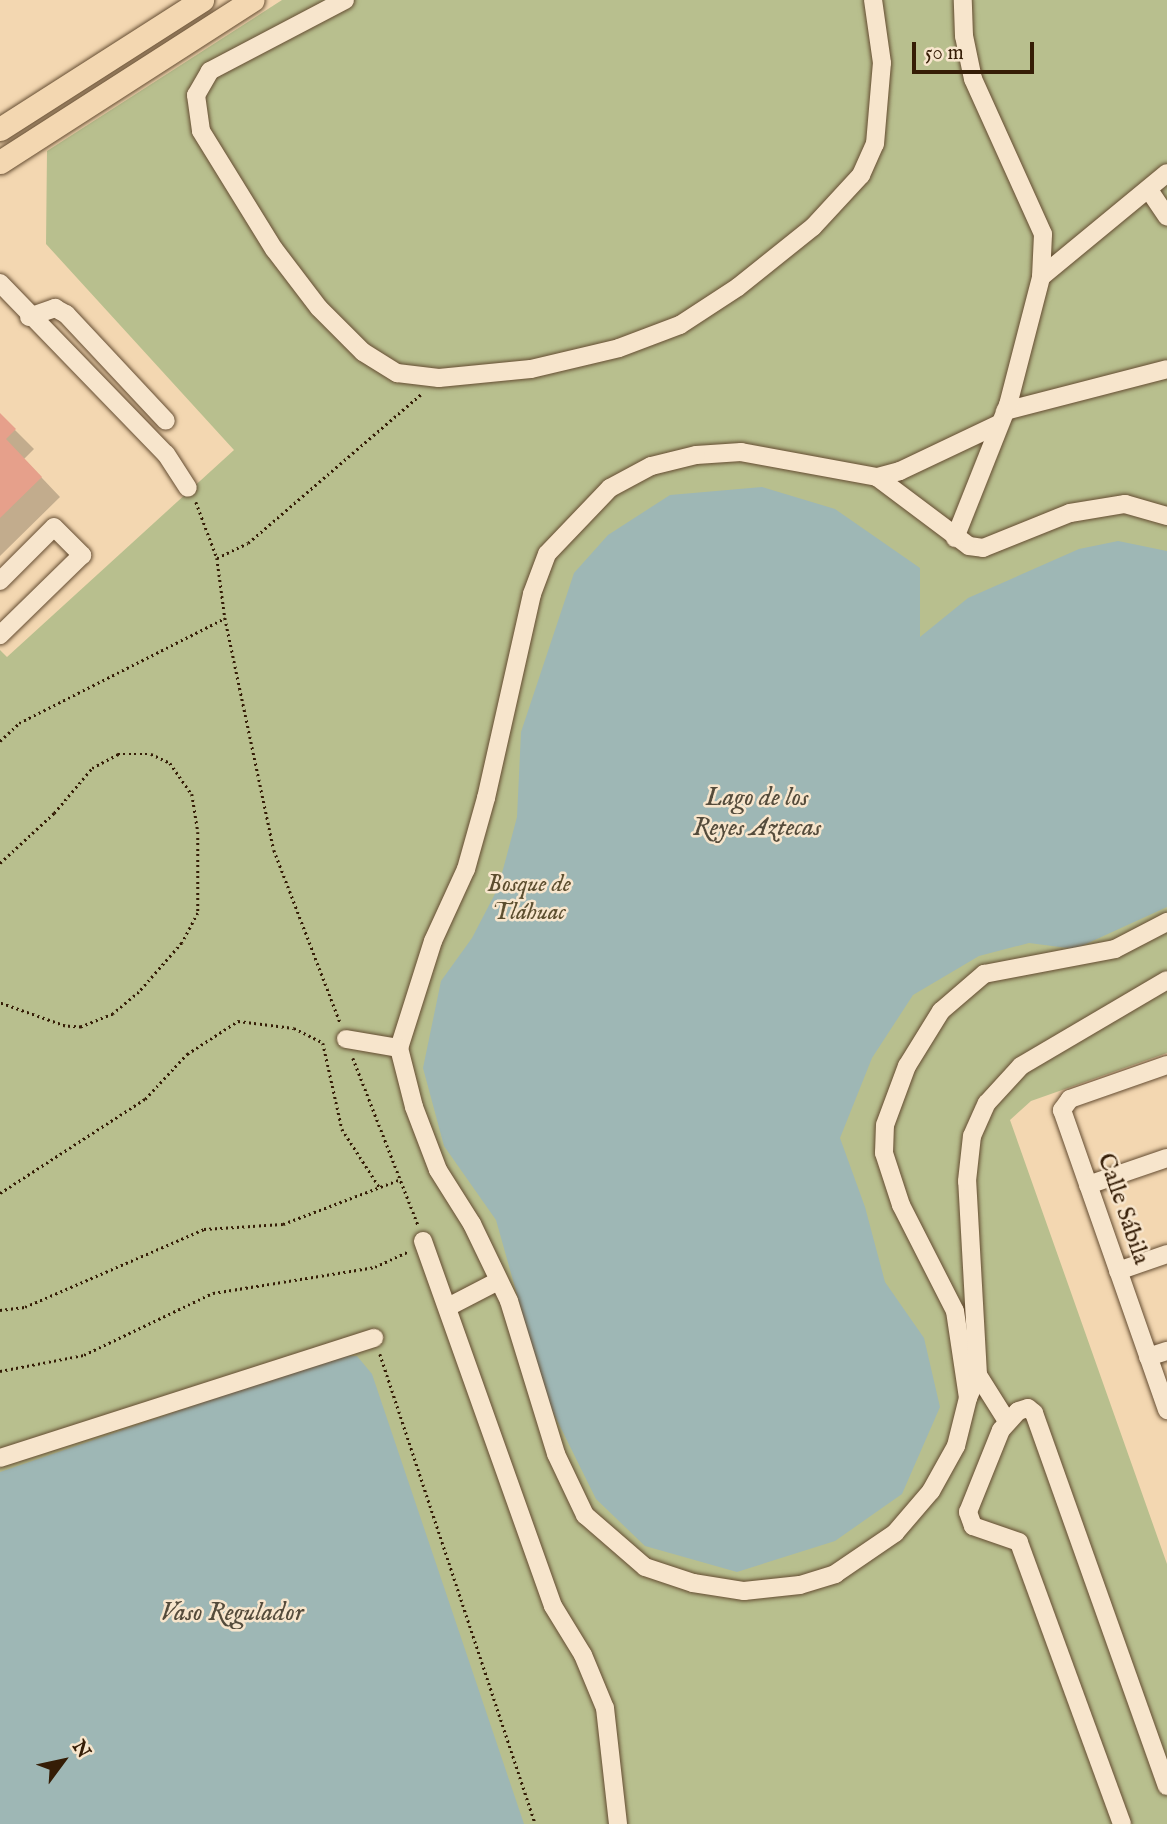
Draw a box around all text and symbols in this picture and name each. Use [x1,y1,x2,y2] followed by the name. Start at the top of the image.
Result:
[915,28,1038,72] scale bar
[925,40,964,67] text: 50 m
[693,782,821,844] water label: Lago de los Reyes Aztecas
[487,871,571,927] park label: Bosque de Tláhuac
[1091,1150,1155,1268] street label: Calle Sábila
[160,1597,304,1629] water label: Vaso Regulador
[28,1726,98,1796] north arrow
[66,1736,95,1763] text: N

